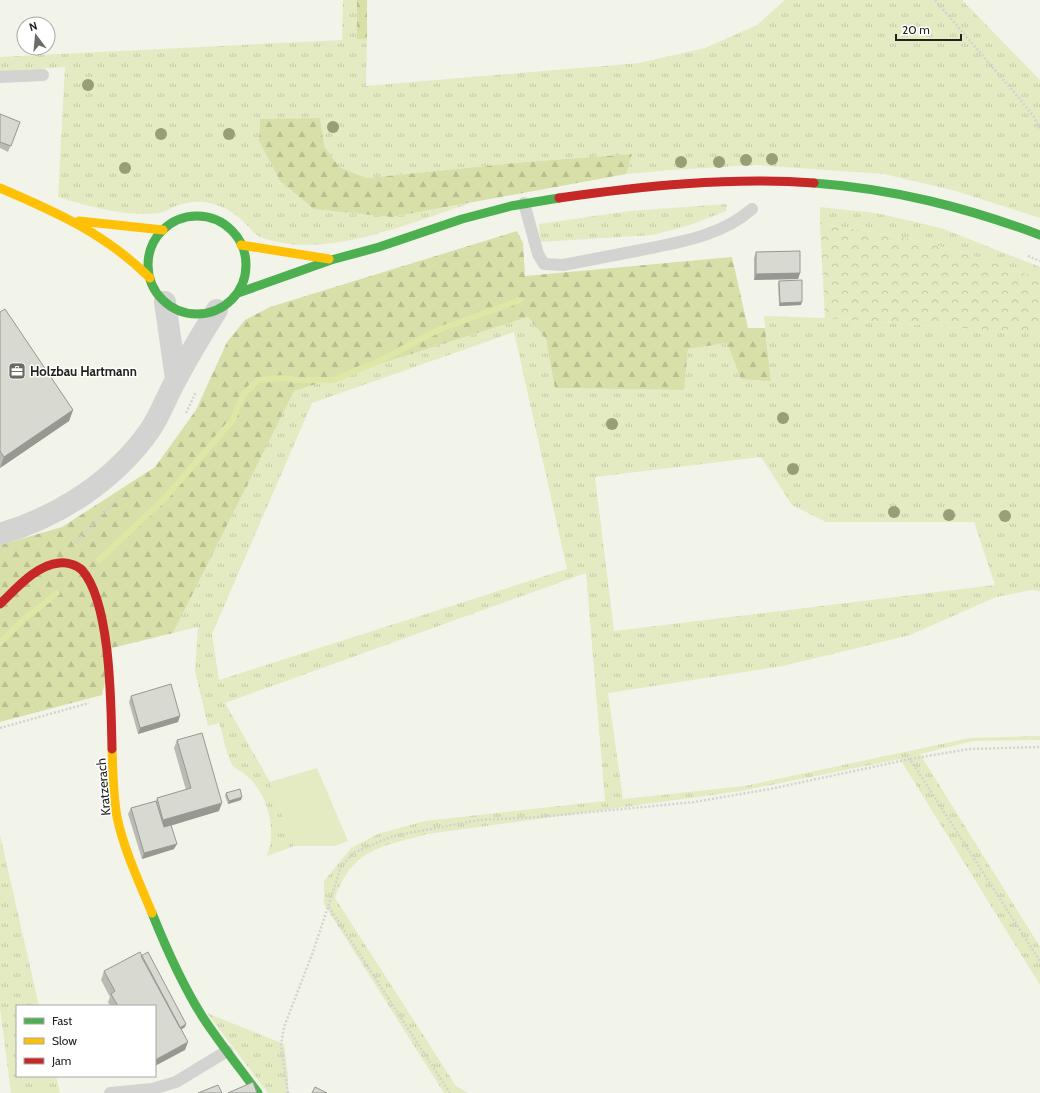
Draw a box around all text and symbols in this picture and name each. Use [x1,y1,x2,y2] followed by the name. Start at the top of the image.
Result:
[16,16,56,56] north arrow
[896,16,961,42] scale bar
[28,19,39,34] text: N
[902,22,930,37] text: 20 m
[7,361,27,381] office icon: Holzbau Hartmann
[30,363,137,379] place label: Holzbau Hartmann
[93,758,113,816] street label: Kratzerach
[16,1005,156,1077] legend
[52,1013,72,1028] text: Fast
[52,1033,77,1048] text: Slow
[51,1053,71,1068] text: Jam

